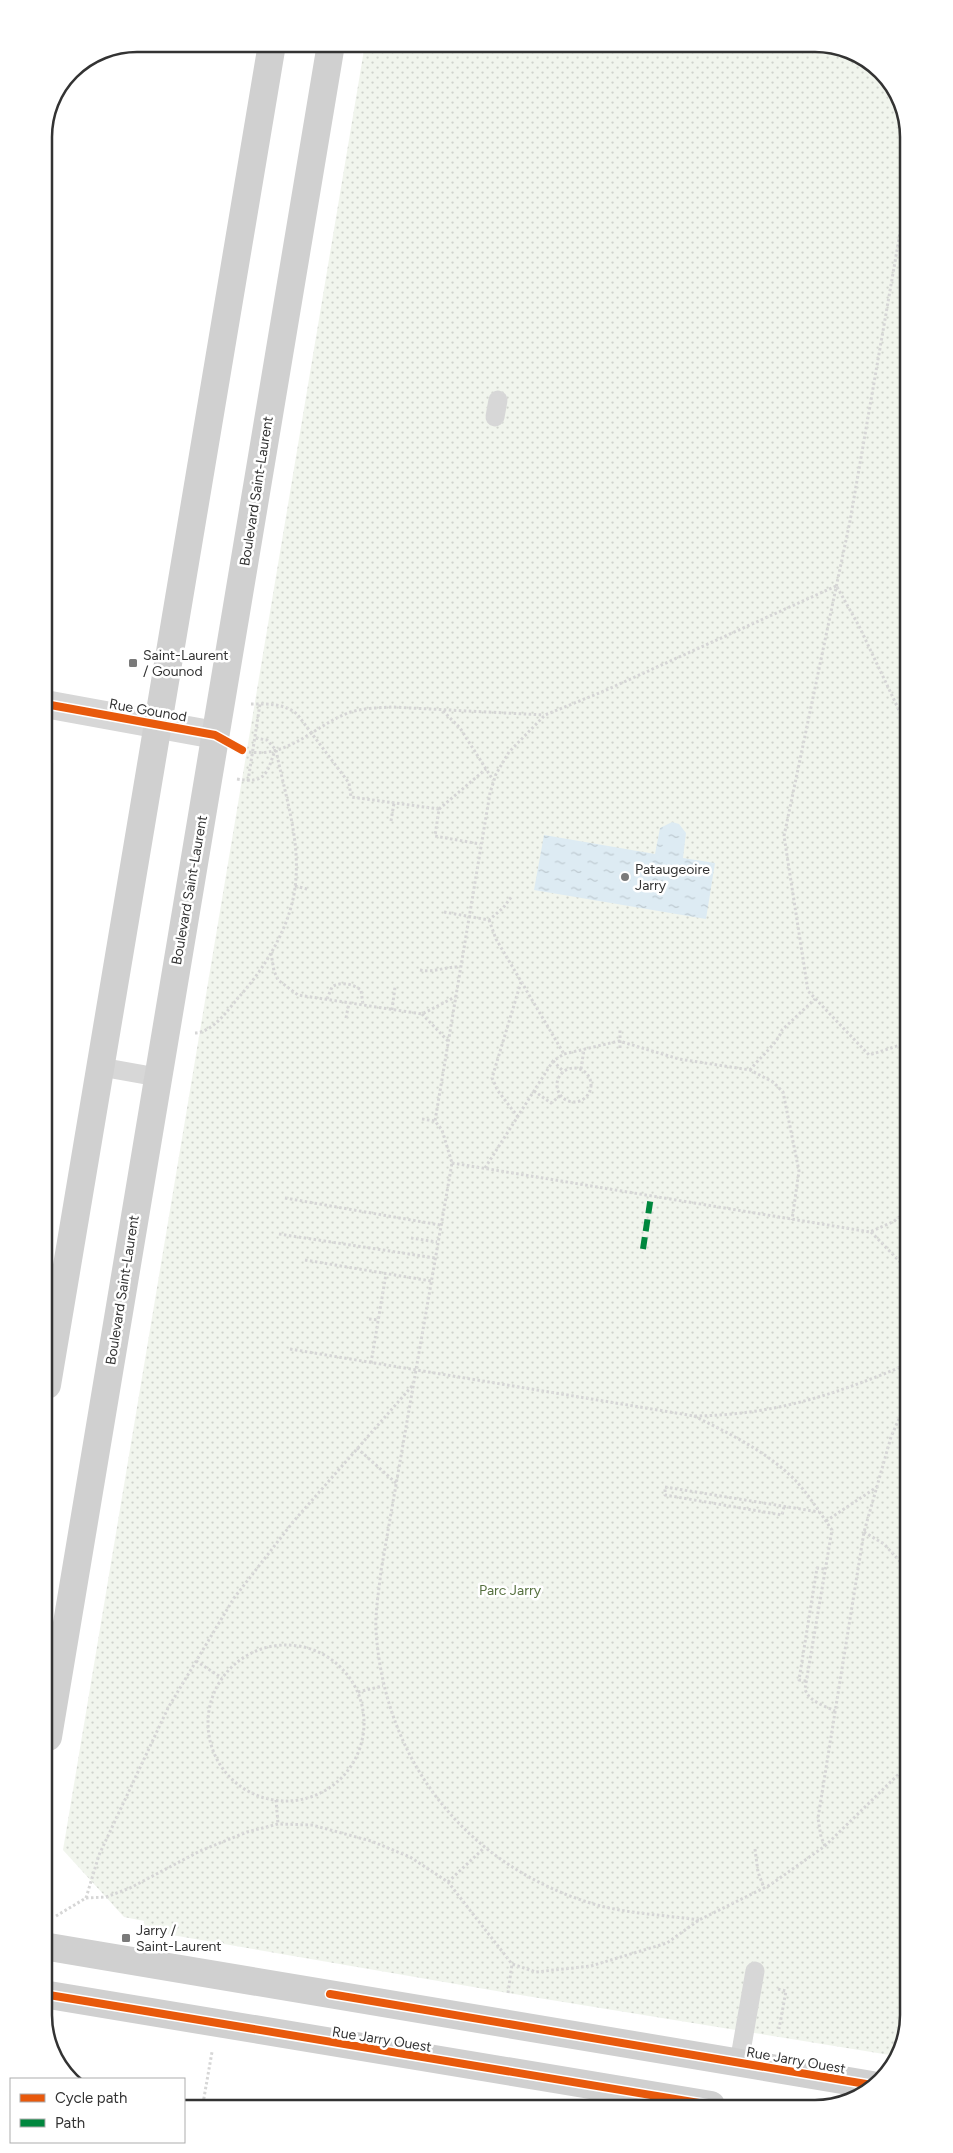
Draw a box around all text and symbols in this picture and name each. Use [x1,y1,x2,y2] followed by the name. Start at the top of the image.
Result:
[236,415,277,567] street label: Boulevard Saint-Laurent
[143,647,229,680] place label: Saint-Laurent / Gounod
[127,657,139,669] marker: Saint-Laurent / Gounod
[108,695,188,726] street label: Rue Gounod
[168,814,211,966] street label: Boulevard Saint-Laurent
[635,861,710,894] place label: Pataugeoire Jarry
[619,871,631,883] marker: Pataugeoire Jarry
[102,1214,143,1366] street label: Boulevard Saint-Laurent
[479,1582,542,1599] park label: Parc Jarry
[136,1922,222,1955] place label: Jarry / Saint-Laurent
[120,1932,132,1944] marker: Jarry / Saint-Laurent
[331,2023,433,2056] street label: Rue Jarry Ouest
[745,2043,847,2078] street label: Rue Jarry Ouest
[10,2078,185,2143] legend
[55,2089,127,2107] text: Cycle path
[55,2114,85,2132] text: Path

